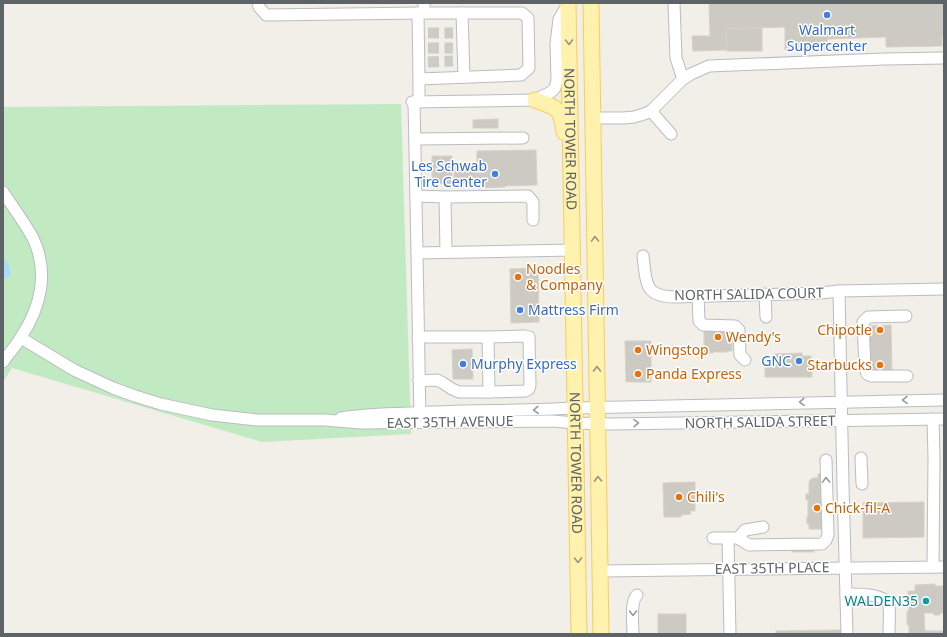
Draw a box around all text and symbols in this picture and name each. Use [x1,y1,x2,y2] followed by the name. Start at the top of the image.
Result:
[822,10,832,20] marker: Walmart Supercenter
[787,20,867,55] place label: Walmart Supercenter
[565,39,573,45] one-way arrow
[560,68,582,210] street label: NORTH TOWER ROAD
[411,156,487,191] place label: Les Schwab Tire Center
[490,169,500,179] marker: Les Schwab Tire Center
[591,236,599,242] one-way arrow
[526,259,603,294] place label: Noodles & Company
[513,272,523,282] marker: Noodles & Company
[674,283,824,304] street label: NORTH SALIDA COURT
[528,300,619,319] place label: Mattress Firm
[515,305,525,315] marker: Mattress Firm
[817,320,872,339] place label: Chipotle
[875,325,885,335] marker: Chipotle
[726,327,781,346] place label: Wendy's
[713,332,723,342] marker: Wendy's
[646,340,709,359] place label: Wingstop
[633,345,643,355] marker: Wingstop
[761,351,791,370] place label: GNC
[471,354,577,373] place label: Murphy Express
[807,355,872,374] place label: Starbucks
[794,356,804,366] marker: GNC
[458,359,468,369] marker: Murphy Express
[875,360,885,370] marker: Starbucks
[646,364,742,383] place label: Panda Express
[593,366,601,372] one-way arrow
[633,369,643,379] marker: Panda Express
[566,392,587,534] street label: NORTH TOWER ROAD
[902,396,908,404] one-way arrow
[799,398,805,407] one-way arrow
[533,406,539,414] one-way arrow
[386,411,514,432] street label: EAST 35TH AVENUE
[684,411,836,432] street label: NORTH SALIDA STREET
[633,419,639,427] one-way arrow
[594,476,602,482] one-way arrow
[822,477,830,483] one-way arrow
[687,487,725,506] place label: Chili's
[674,492,684,502] marker: Chili's
[825,498,890,517] place label: Chick-fil-A
[812,503,822,513] marker: Chick-fil-A
[573,557,582,563] one-way arrow
[714,557,830,578] street label: EAST 35TH PLACE
[845,591,918,610] place label: WALDEN35
[921,596,931,606] marker: WALDEN35
[629,610,637,616] one-way arrow

